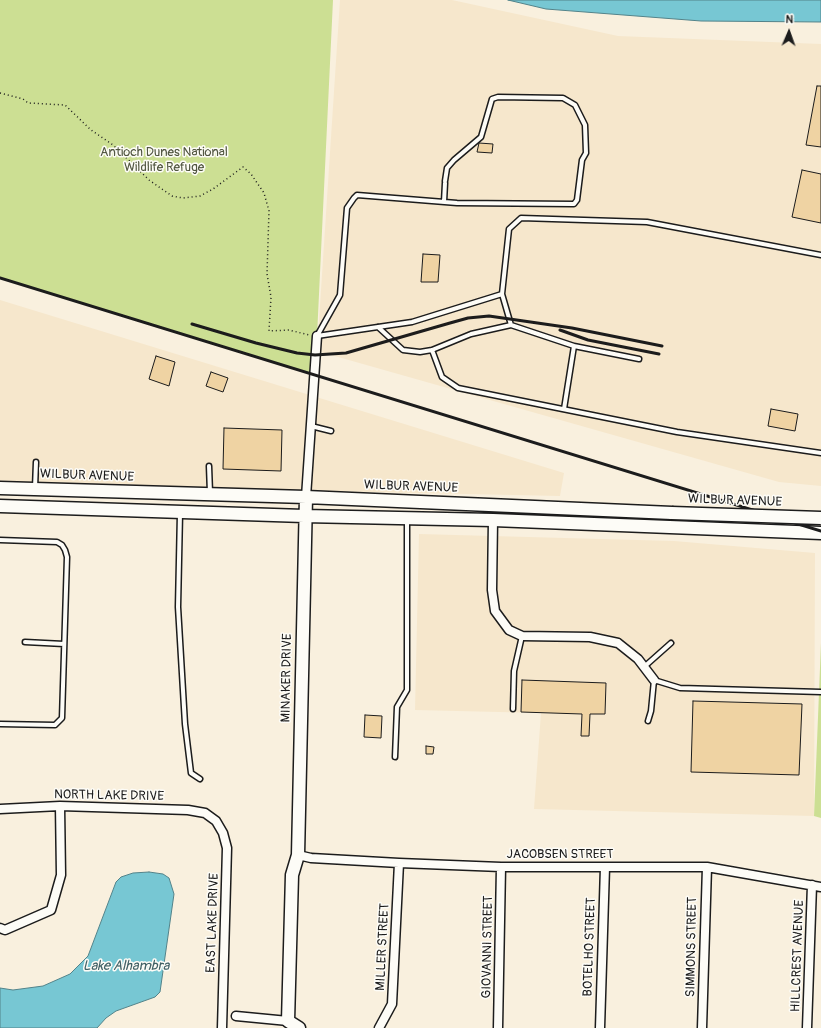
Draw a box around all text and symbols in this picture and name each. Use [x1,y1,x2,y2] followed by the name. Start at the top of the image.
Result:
[769,12,809,52] north arrow
[785,13,793,26] text: N
[100,145,228,176] park label: Antioch Dunes National Wildlife Refuge
[40,467,134,485] street label: WILBUR AVENUE
[364,478,458,496] street label: WILBUR AVENUE
[688,492,782,510] street label: WILBUR AVENUE
[278,633,296,723] street label: MINAKER DRIVE
[54,787,164,805] street label: NORTH LAKE DRIVE
[506,847,614,863] street label: JACOBSEN STREET
[203,873,223,973] street label: EAST LAKE DRIVE
[479,895,497,999] street label: GIOVANNI STREET
[580,897,600,997] street label: BOTELHO STREET
[683,897,701,997] street label: SIMMONS STREET
[788,900,808,1012] street label: HILLCREST AVENUE
[373,903,393,991] street label: MILLER STREET
[83,958,169,974] water label: Lake Alhambra

